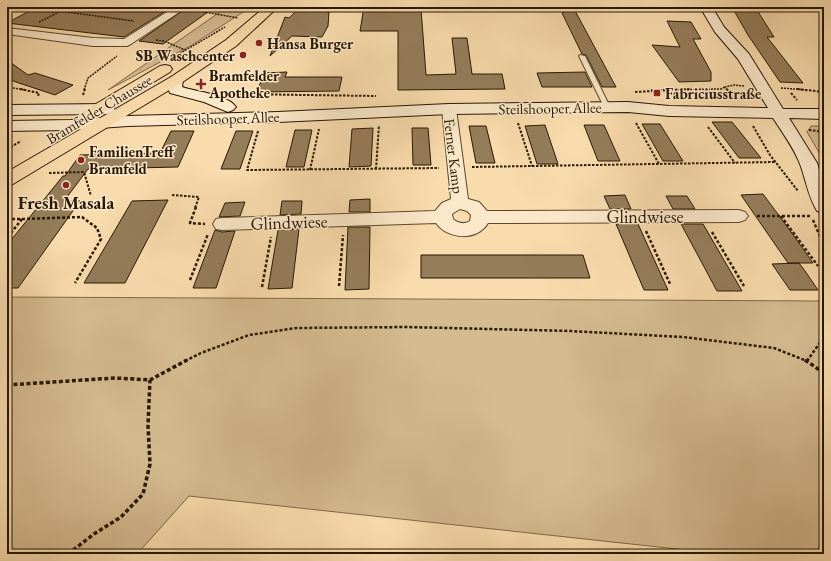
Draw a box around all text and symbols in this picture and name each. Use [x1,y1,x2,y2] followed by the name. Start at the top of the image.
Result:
[267,34,354,53] place label: Hansa Burger
[254,38,264,48] marker: Hansa Burger
[136,46,236,65] place label: SB Waschcenter
[238,50,248,60] marker: SB Waschcenter
[208,66,280,102] place label: Bramfelder Apotheke
[43,70,156,148] street label: Bramfelder Chaussee
[196,79,206,89] marker: Bramfelder Apotheke
[665,84,761,103] place label: Fabriciusstraße
[652,88,662,98] marker: Fabriciusstraße
[498,98,602,118] street label: Steilshooper Allee
[176,107,280,129] street label: Steilshooper Allee
[440,117,468,195] street label: Ferner Kamp
[89,142,176,178] place label: FamilienTreff Bramfeld
[76,155,86,165] marker: FamilienTreff Bramfeld
[61,180,71,190] marker: Fresh Masala
[18,191,114,214] place label: Fresh Masala
[606,205,684,228] street label: Glindwiese
[250,209,328,235] street label: Glindwiese

